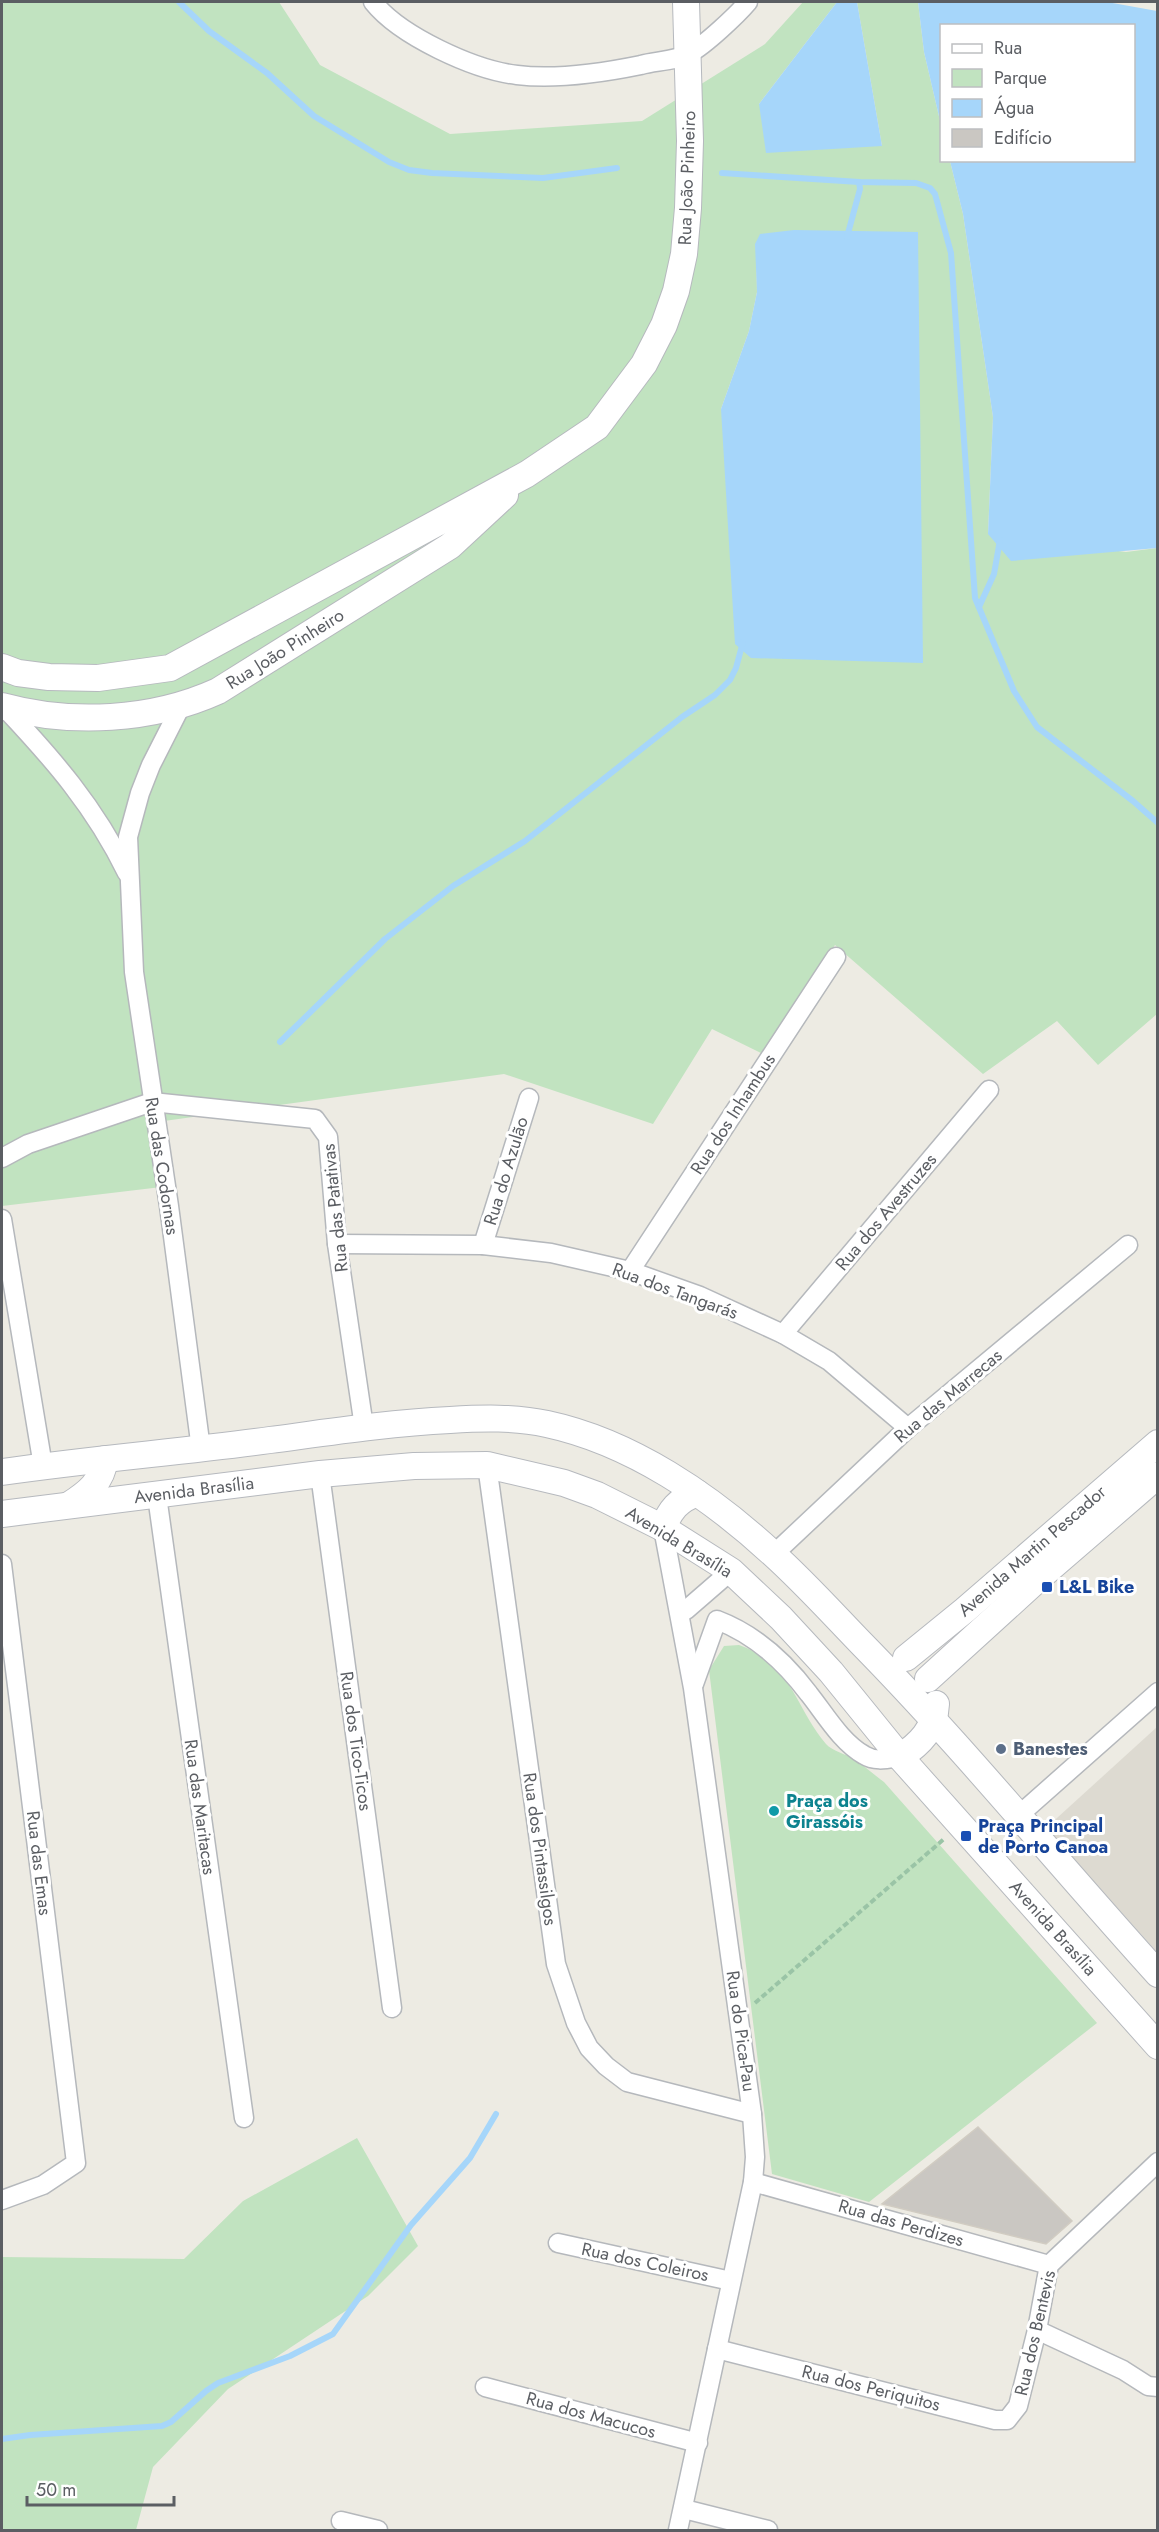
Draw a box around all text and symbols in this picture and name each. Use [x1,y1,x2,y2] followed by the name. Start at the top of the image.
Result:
[940,24,1135,162] legend
[994,35,1022,61] text: Rua
[994,65,1047,91] text: Parque
[994,95,1034,121] text: Água
[672,110,702,246] street label: Rua João Pinheiro
[994,125,1052,151] text: Edifício
[221,602,349,696] street label: Rua João Pinheiro
[684,1049,782,1179] street label: Rua dos Inhambus
[138,1095,186,1237] street label: Rua das Codornas
[477,1113,535,1228] street label: Rua do Azulão
[315,1143,355,1273] street label: Rua das Patativas
[829,1148,943,1276] street label: Rua dos Avestruzes
[608,1256,742,1326] street label: Rua dos Tangarás
[888,1343,1008,1449] street label: Rua das Marrecas
[133,1470,255,1510] street label: Avenida Brasília
[952,1479,1112,1623] street label: Avenida Martin Pescador
[621,1500,737,1584] street label: Avenida Brasília
[1059,1574,1134,1600] place label: L&L Bike
[1040,1580,1054,1594] marker: L&L Bike
[333,1670,379,1812] street label: Rua dos Tico-Ticos
[1013,1736,1088,1762] place label: Banestes
[178,1737,222,1877] street label: Rua das Maritacas
[994,1742,1008,1756] marker: Banestes
[516,1771,564,1927] street label: Rua dos Pintassilgos
[786,1788,868,1835] place label: Praça dos Girassóis
[767,1804,781,1818] marker: Praça dos Girassóis
[20,1809,58,1917] street label: Rua das Emas
[978,1813,1108,1860] place label: Praça Principal de Porto Canoa
[959,1829,973,1843] marker: Praça Principal de Porto Canoa
[1003,1874,1103,1982] street label: Avenida Brasília
[720,1969,762,2093] street label: Rua do Pica-Pau
[835,2193,967,2253] street label: Rua das Perdizes
[579,2236,711,2288] street label: Rua dos Coleiros
[1008,2268,1062,2398] street label: Rua dos Bentevis
[799,2358,943,2418] street label: Rua dos Periquitos
[523,2385,659,2445] street label: Rua dos Macucos
[27,2469,174,2507] scale bar
[36,2477,76,2503] text: 50 m

